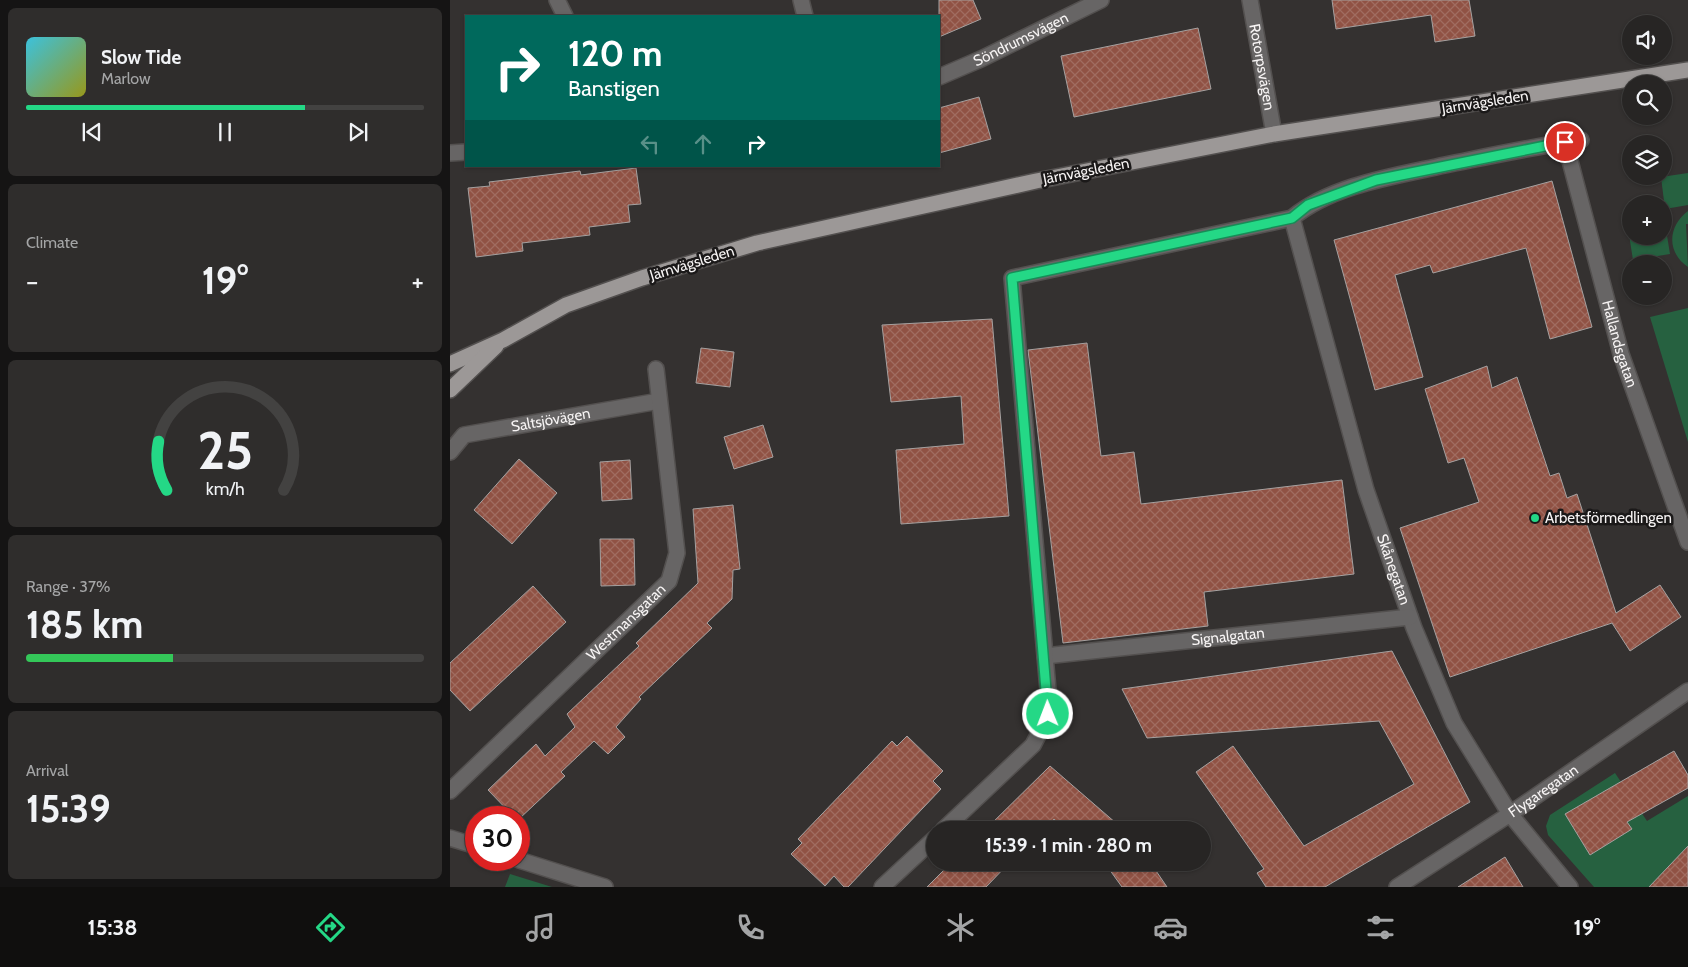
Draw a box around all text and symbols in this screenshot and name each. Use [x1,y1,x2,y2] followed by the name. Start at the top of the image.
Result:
[970,8,1071,70] street label: Söndrumsvägen
[1622,15,1672,305] map controls
[1622,15,1672,65] button: sound
[1245,22,1279,112] street label: Rotorpsvägen
[568,32,662,75] text: 120 m
[485,35,550,100] icon: right
[101,46,181,69] text: Slow Tide
[101,69,151,88] text: Marlow
[568,75,660,102] text: Banstigen
[1622,75,1672,125] button: search
[1439,86,1530,118] street label: Järnvägsleden
[78,118,106,146] icon: previous
[211,118,239,146] icon: pause
[344,118,372,146] icon: next
[1544,121,1586,163] pin
[1551,128,1579,156] icon: arrive
[636,130,664,158] icon: left
[689,130,717,158] icon: ahead
[742,130,770,158] icon: right
[1622,135,1672,185] button: layers
[1040,154,1131,188] street label: Järnvägsleden
[1622,195,1672,245] button: +
[26,233,78,252] text: Climate
[647,242,736,285] street label: Järnvägsleden
[1622,255,1672,305] button: −
[202,257,248,304] text: 19°
[26,264,38,298] text: −
[412,264,424,298] text: +
[1598,298,1641,390] street label: Hallandsgatan
[510,404,592,436] street label: Saltsjövägen
[197,419,253,482] text: 25
[205,478,245,499] text: km/h
[1545,509,1672,527] place label: Arbetsförmedlingen
[1529,512,1541,524] marker: Arbetsförmedlingen
[1373,532,1414,607] street label: Skånegatan
[26,577,110,596] text: Range · 37%
[583,580,669,664] street label: Westmansgatan
[26,601,143,648] text: 185 km
[1190,624,1266,649] street label: Signalgatan
[1021,687,1073,739] position arrow
[26,761,69,780] text: Arrival
[1505,761,1582,821] street label: Flygaregatan
[26,785,111,832] text: 15:39
[465,806,530,871] speed limit sign: 30
[985,834,1152,857] text: 15:39 · 1 min · 280 m
[313,910,348,945] icon: directions
[523,910,558,945] icon: music
[733,910,768,945] icon: phone
[943,910,978,945] icon: climate
[1153,910,1188,945] icon: car
[1363,910,1398,945] icon: filters
[88,914,138,941] text: 15:38
[1574,914,1600,941] text: 19°

